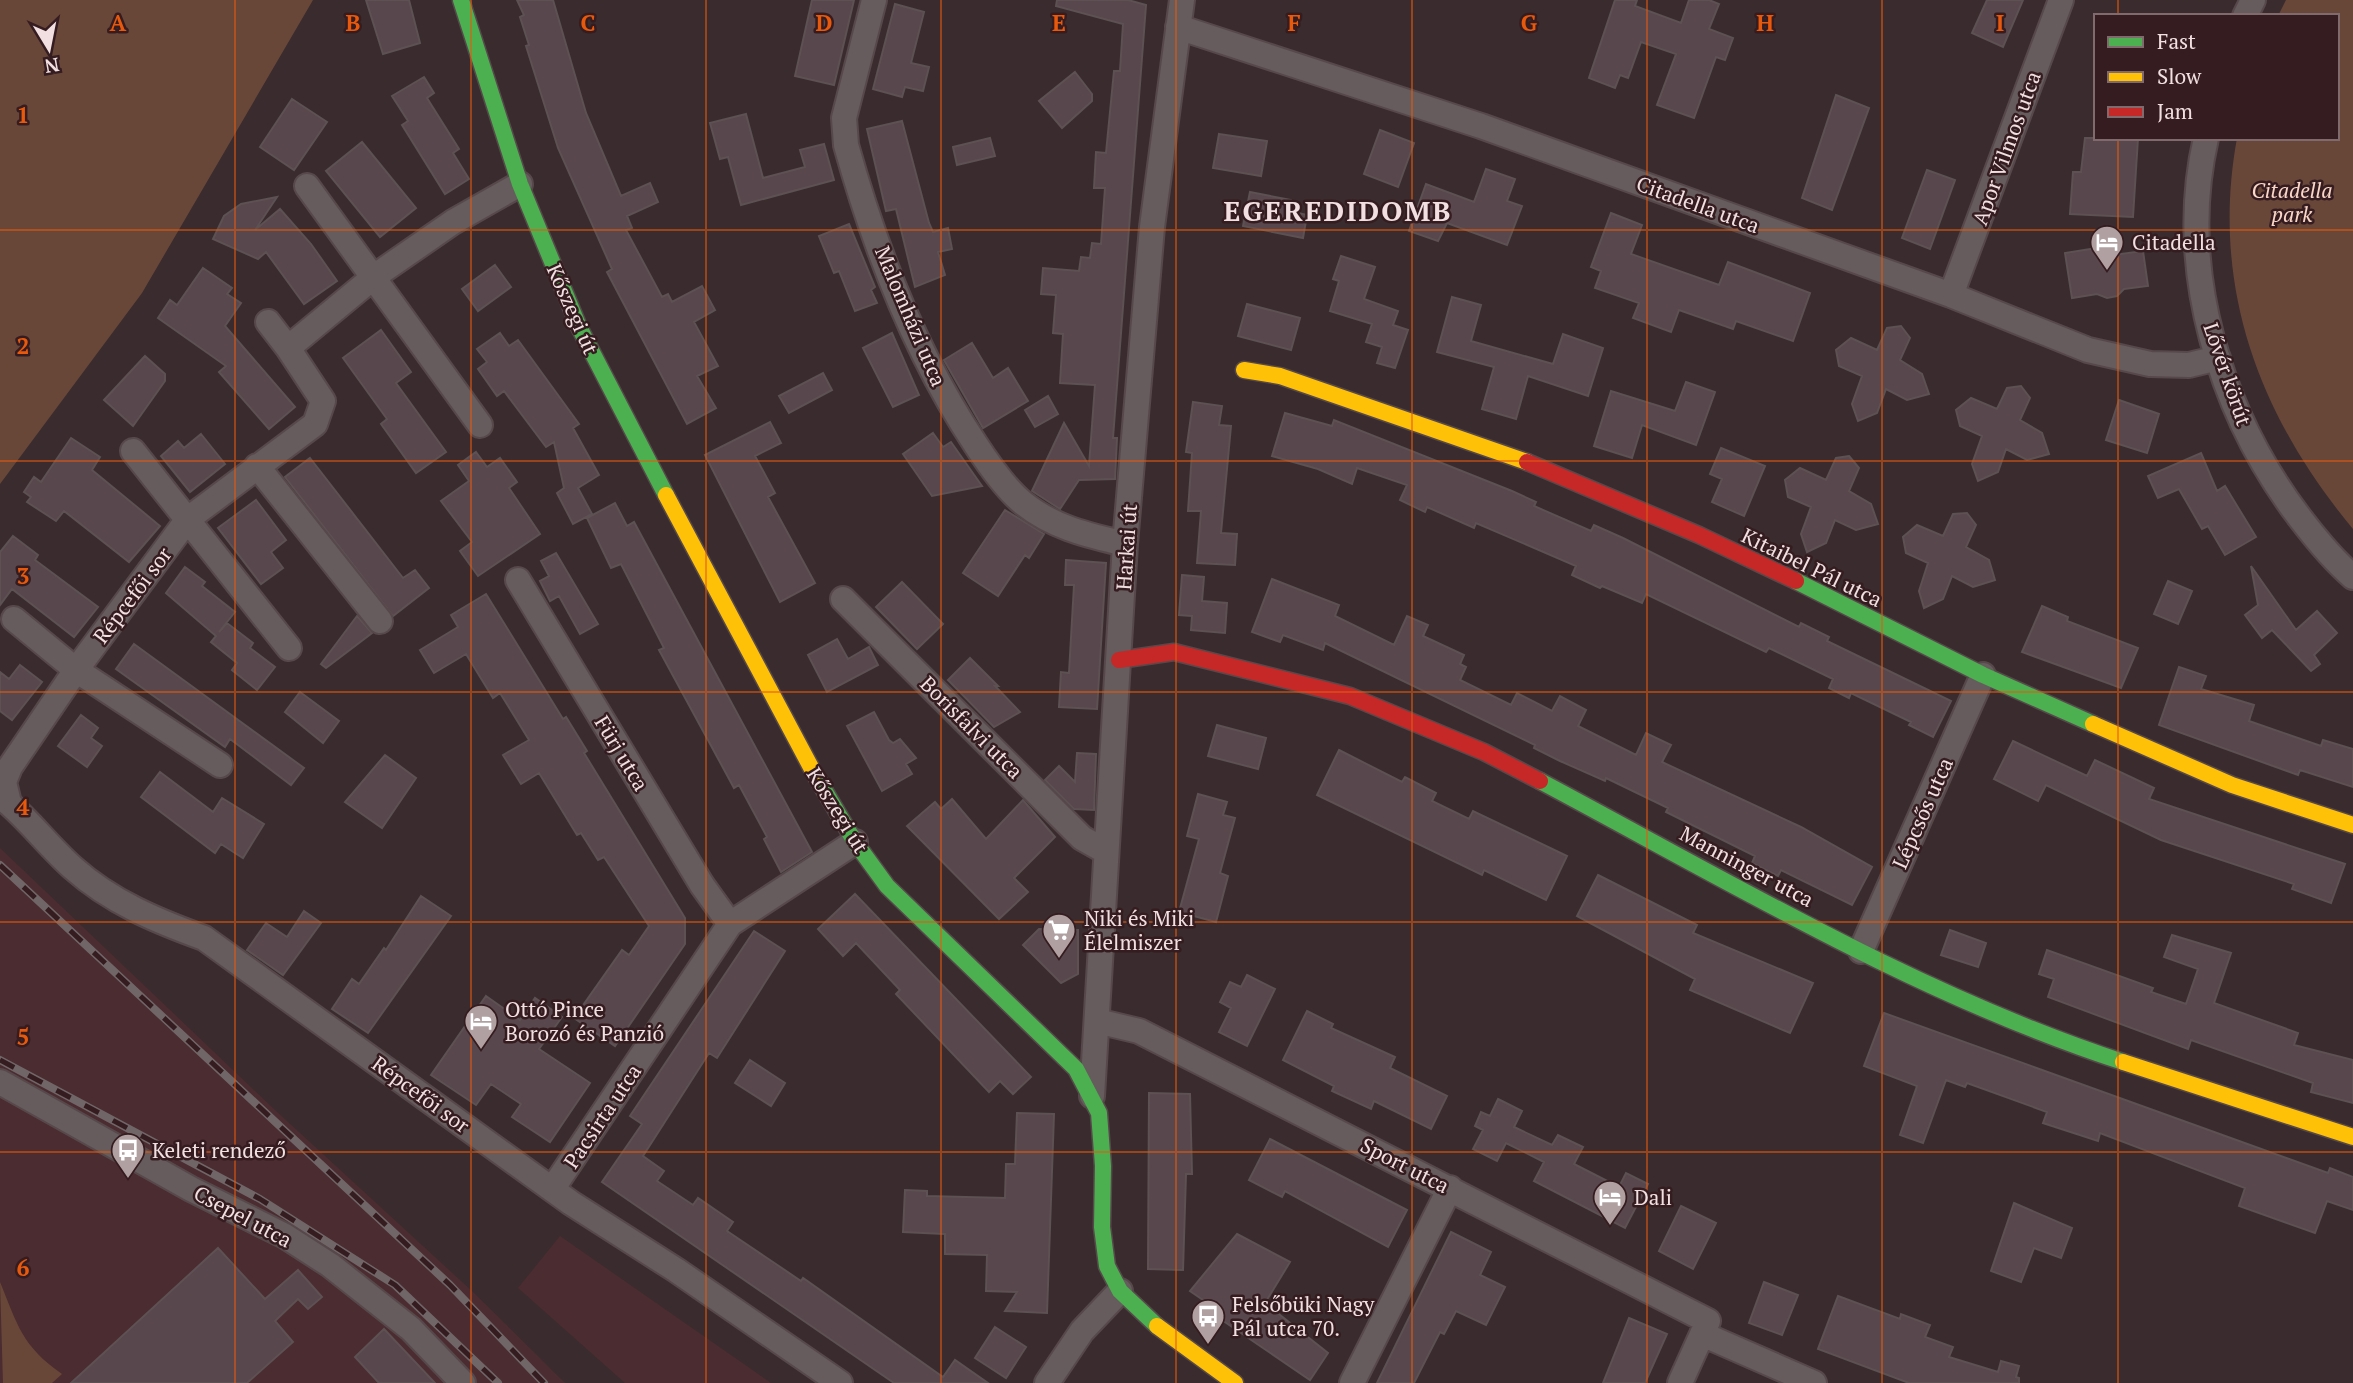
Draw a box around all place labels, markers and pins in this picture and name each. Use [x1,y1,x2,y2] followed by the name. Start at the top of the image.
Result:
[2088,223,2126,272] hotel icon: Citadella
[2132,228,2216,256] place label: Citadella
[1084,904,1194,956] place label: Niki és Miki Élelmiszer
[1040,911,1078,960] supermarket icon: Niki és Miki Élelmiszer
[505,995,664,1047] place label: Ottó Pince Borozó és Panzió
[462,1002,500,1051] hotel icon: Ottó Pince Borozó és Panzió
[109,1131,147,1180] bus stop icon: Keleti rendező
[152,1136,286,1164] place label: Keleti rendező
[1591,1178,1629,1227] hotel icon: Dali
[1634,1183,1672,1211] place label: Dali
[1232,1290,1375,1342] place label: Felsőbüki Nagy Pál utca 70.
[1189,1297,1227,1346] bus stop icon: Felsőbüki Nagy Pál utca 70.

